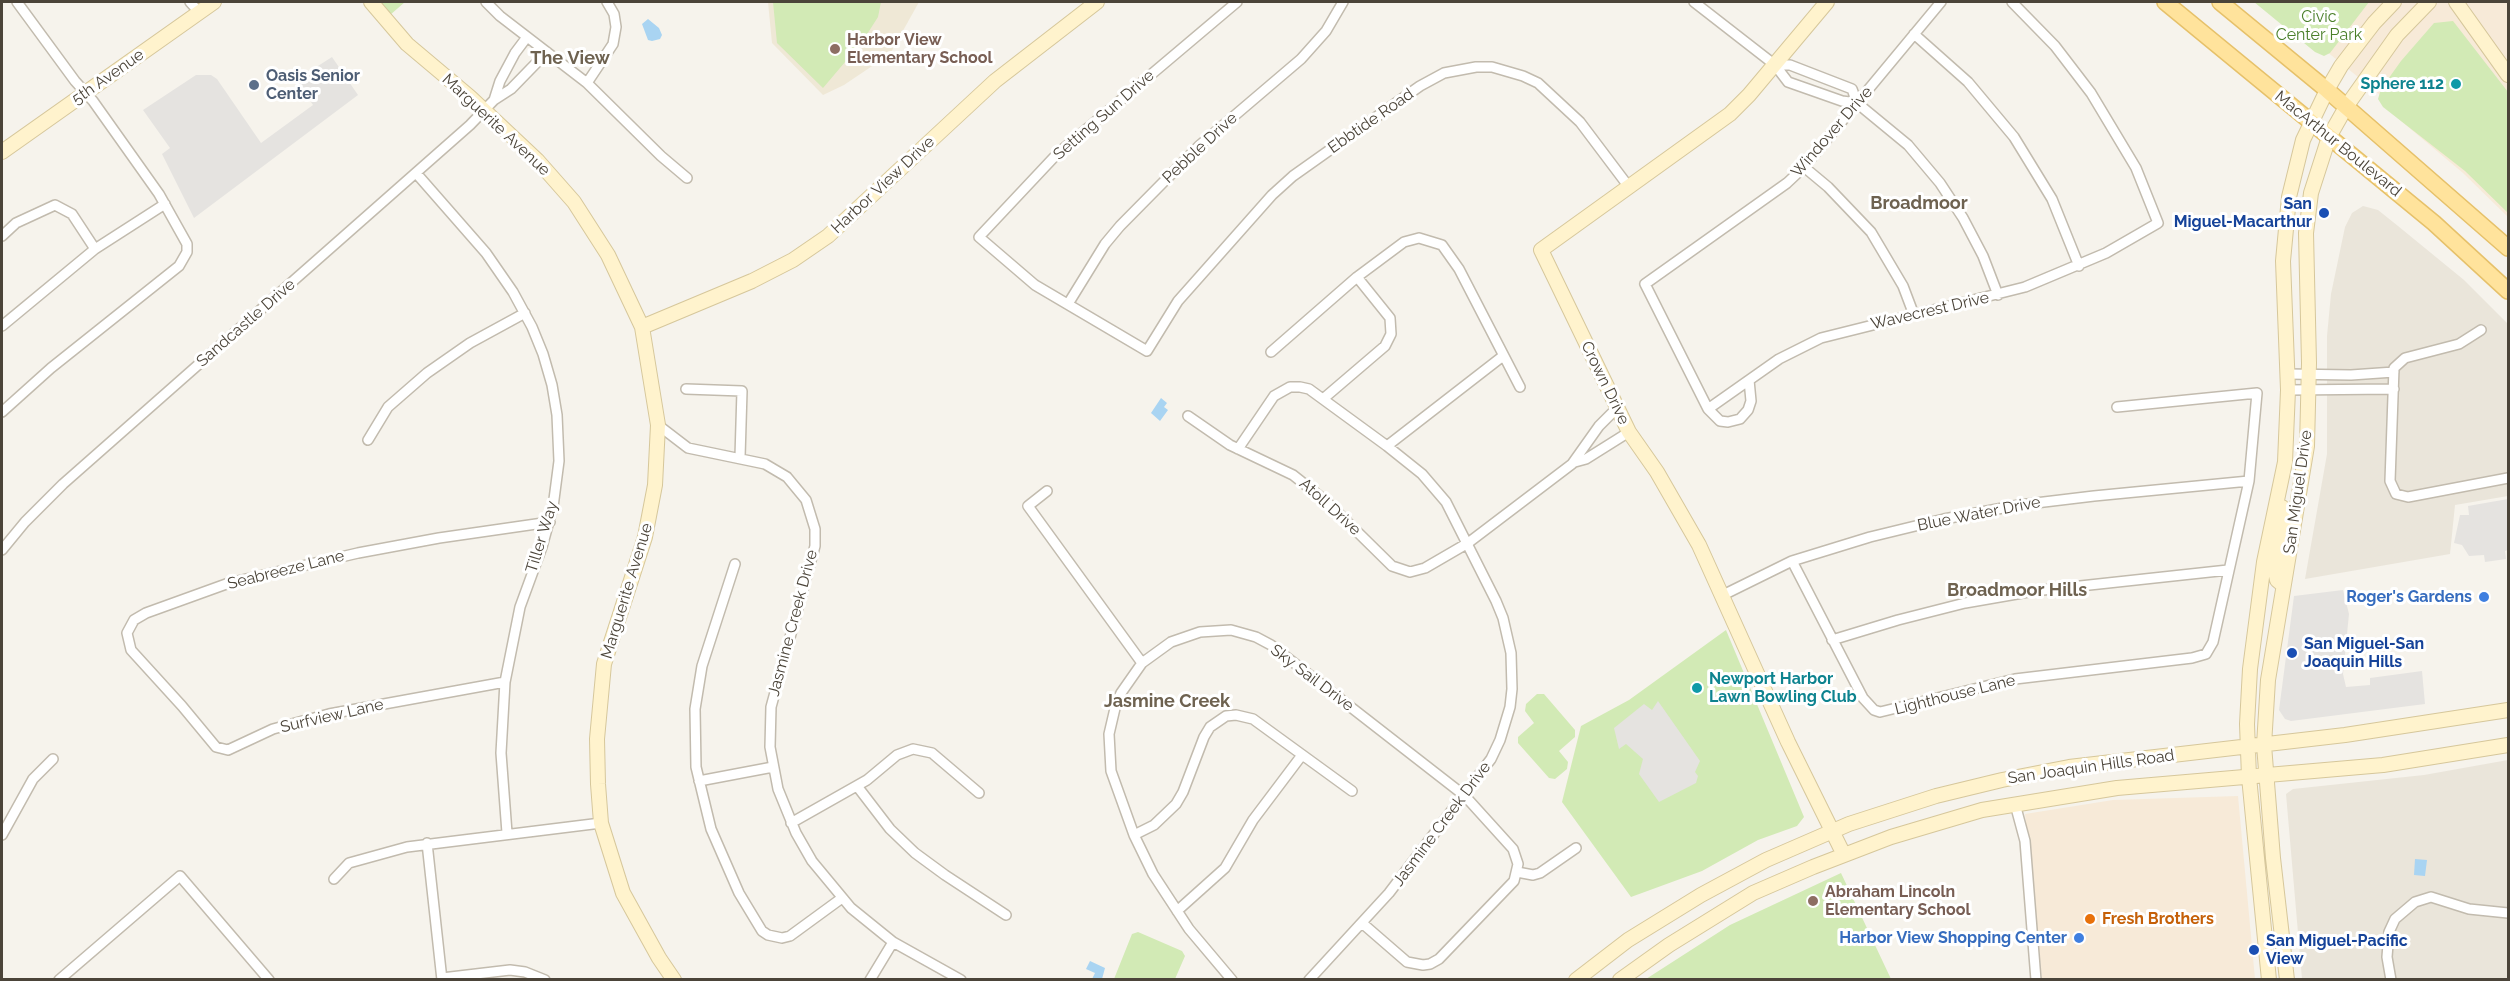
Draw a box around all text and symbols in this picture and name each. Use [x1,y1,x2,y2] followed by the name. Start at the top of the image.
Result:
[2276,7,2362,45] park label: Civic Center Park
[847,30,992,68] place label: Harbor View Elementary School
[828,42,842,56] marker: Harbor View Elementary School
[68,45,148,109] street label: 5th Avenue
[530,48,610,70] district label: The View
[266,66,360,104] place label: Oasis Senior Center
[1050,66,1158,164] street label: Setting Sun Drive
[438,70,554,180] street label: Marguerite Avenue
[2361,74,2444,94] place label: Sphere 112
[2449,77,2463,91] marker: Sphere 112
[247,78,261,92] marker: Oasis Senior Center
[1787,83,1877,181] street label: Windover Drive
[1325,84,1417,158] street label: Ebbtide Road
[2271,87,2405,201] street label: MacArthur Boulevard
[1159,109,1241,187] street label: Pebble Drive
[827,132,939,238] street label: Harbor View Drive
[1870,193,1968,215] district label: Broadmoor
[2174,194,2312,232] place label: San Miguel-Macarthur
[2317,206,2331,220] marker: San Miguel-Macarthur
[193,275,299,371] street label: Sandcastle Drive
[1869,288,1991,334] street label: Wavecrest Drive
[1577,338,1633,428] street label: Crown Drive
[2280,429,2316,555] street label: San Miguel Drive
[1295,474,1365,540] street label: Atoll Drive
[1916,493,2042,535] street label: Blue Water Drive
[522,499,562,575] street label: Tiller Way
[597,521,657,661] street label: Marguerite Avenue
[226,546,346,594] street label: Seabreeze Lane
[764,548,822,698] street label: Jasmine Creek Drive
[1947,580,2087,602] district label: Broadmoor Hills
[2346,587,2472,607] place label: Roger's Gardens
[2477,590,2491,604] marker: Roger's Gardens
[2304,634,2424,672] place label: San Miguel-San Joaquin Hills
[1267,640,1357,716] street label: Sky Sail Drive
[2285,646,2299,660] marker: San Miguel-San Joaquin Hills
[1709,669,1857,707] place label: Newport Harbor Lawn Bowling Club
[1893,671,2017,719] street label: Lighthouse Lane
[1690,681,1704,695] marker: Newport Harbor Lawn Bowling Club
[1104,691,1230,713] district label: Jasmine Creek
[279,695,385,737] street label: Surfview Lane
[2006,746,2176,788] street label: San Joaquin Hills Road
[1389,758,1495,890] street label: Jasmine Creek Drive
[1825,882,1970,920] place label: Abraham Lincoln Elementary School
[1806,894,1820,908] marker: Abraham Lincoln Elementary School
[2102,909,2214,929] place label: Fresh Brothers
[2083,912,2097,926] marker: Fresh Brothers
[1839,928,2067,948] place label: Harbor View Shopping Center
[2072,931,2086,945] marker: Harbor View Shopping Center
[2266,931,2408,969] place label: San Miguel-Pacific View
[2247,943,2261,957] marker: San Miguel-Pacific View

